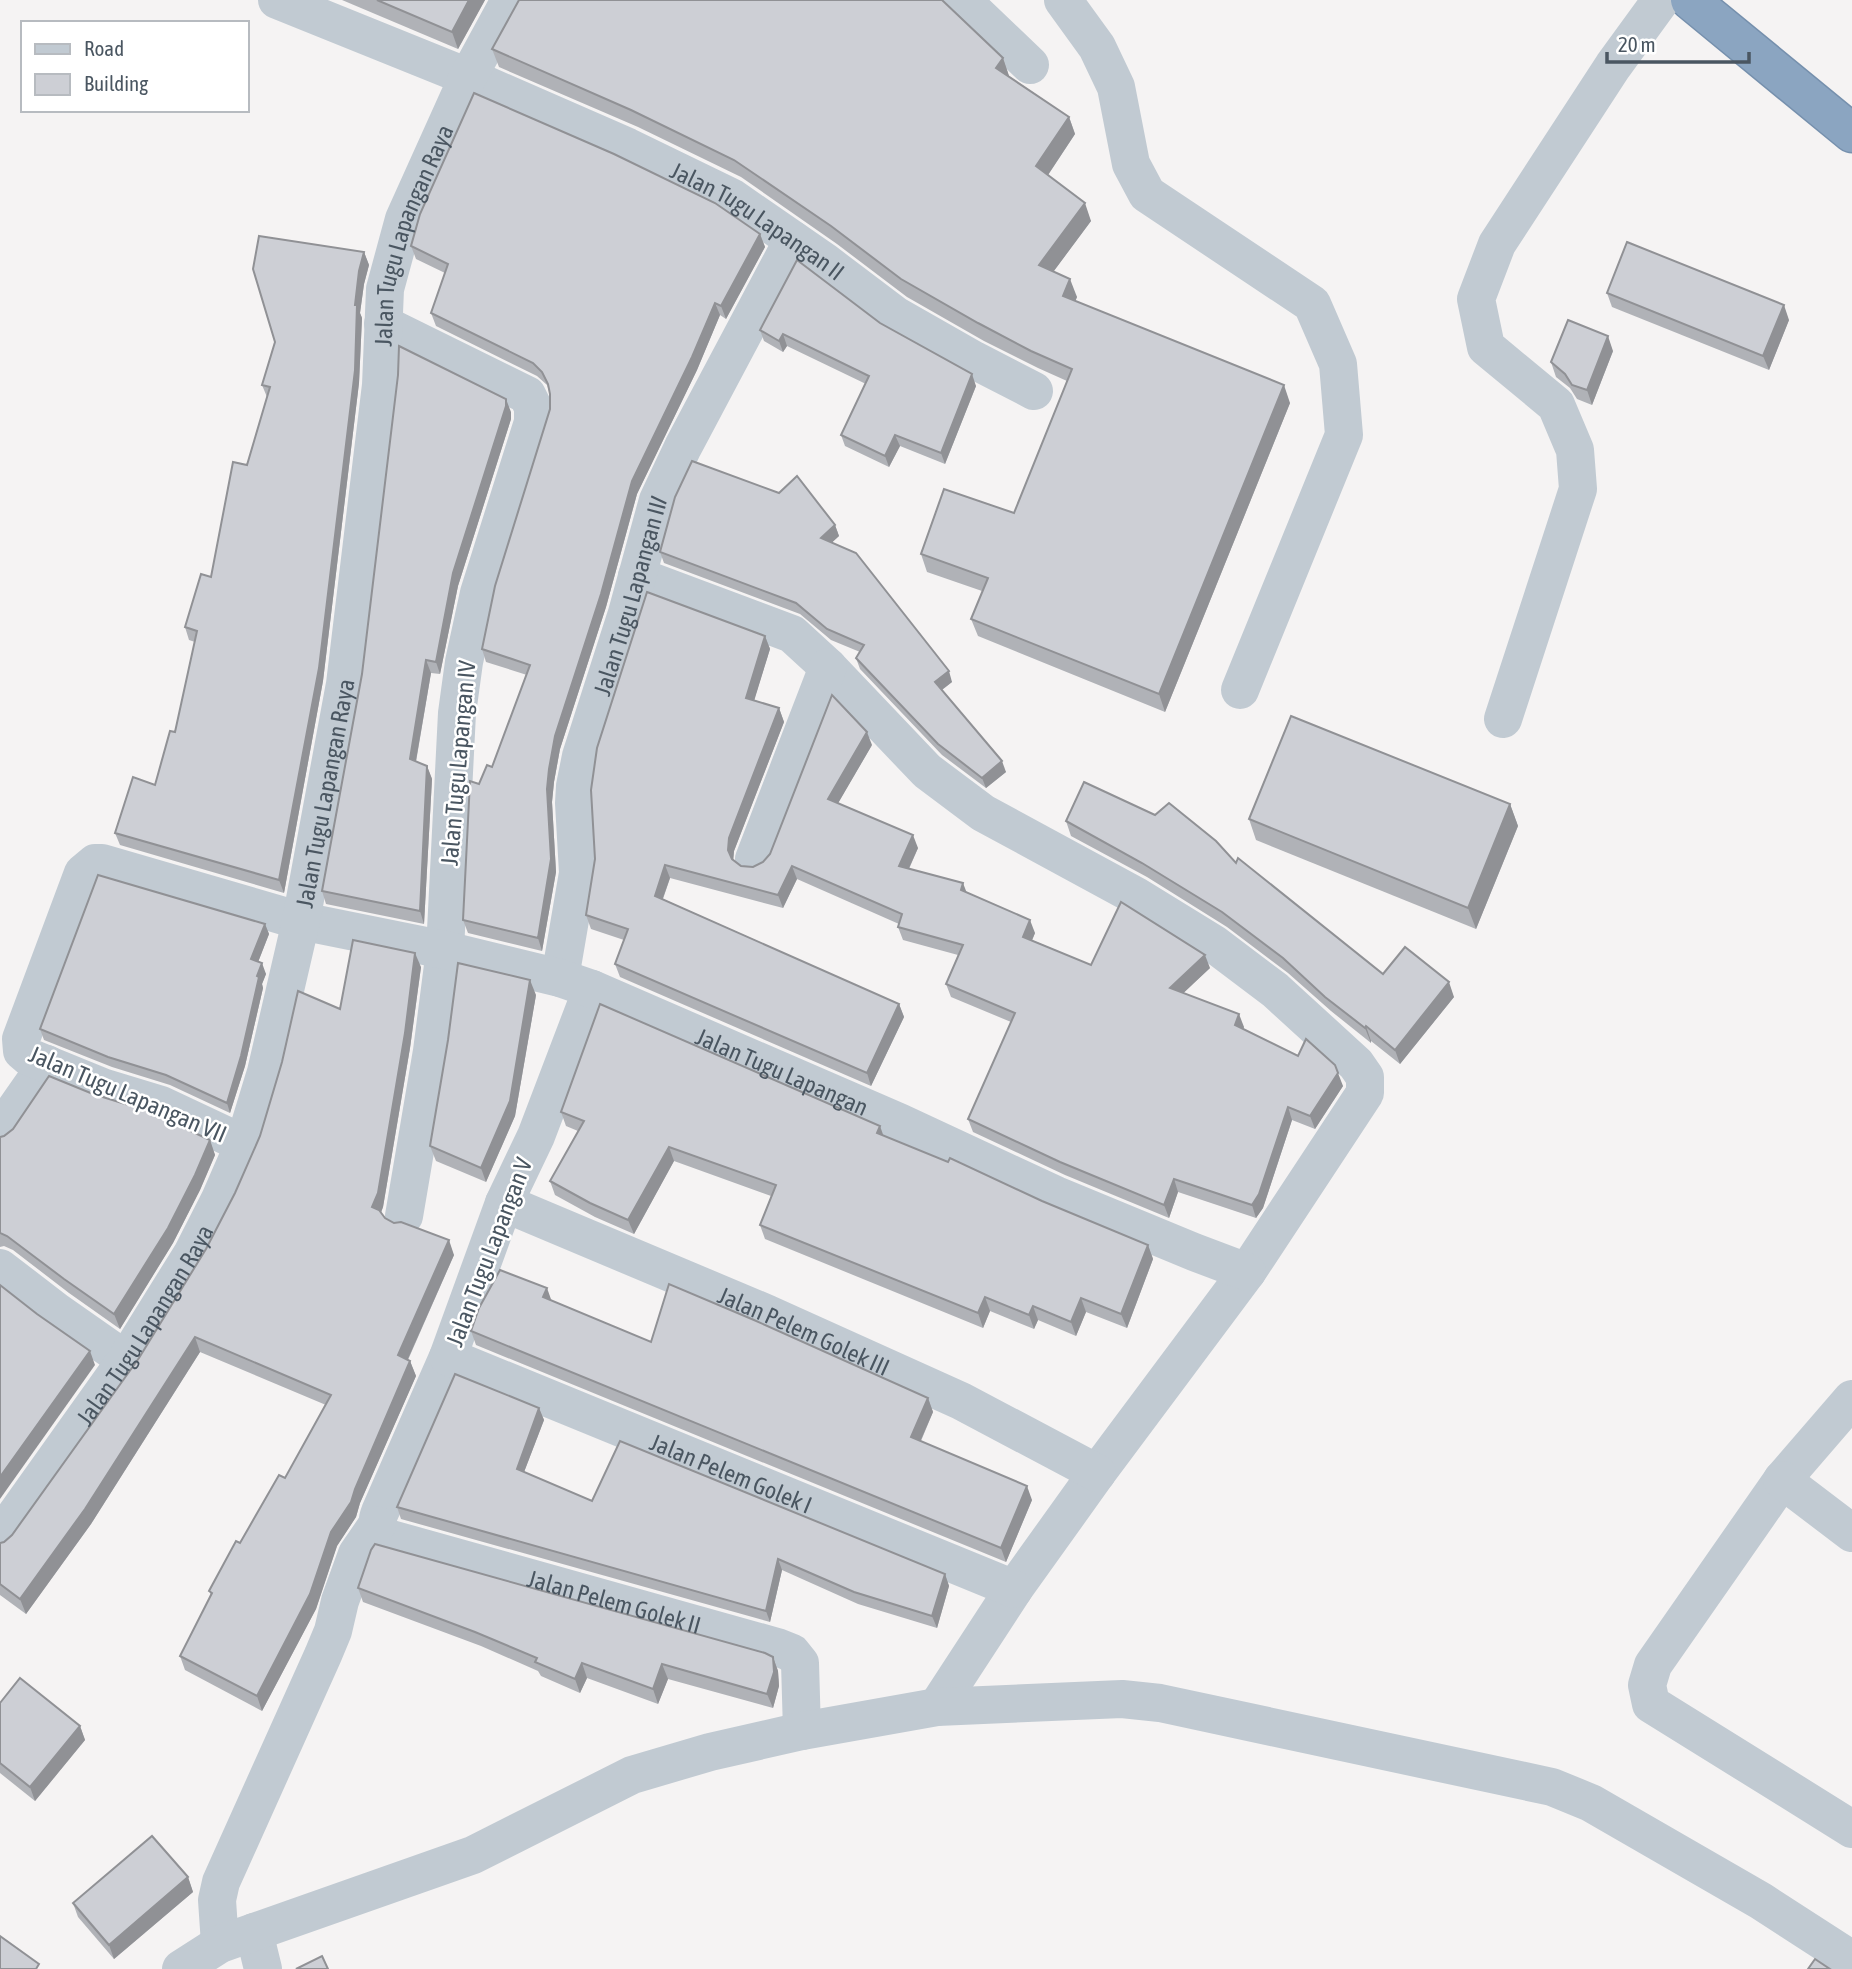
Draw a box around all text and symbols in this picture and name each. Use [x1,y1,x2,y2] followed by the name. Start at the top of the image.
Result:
[21,21,248,112] legend
[1607,21,1749,65] scale bar
[1618,32,1656,56] text: 20 m
[84,36,124,60] text: Road
[84,71,148,95] text: Building
[369,120,458,347] street label: Jalan Tugu Lapangan Raya
[666,156,850,285] street label: Jalan Tugu Lapangan II
[588,491,672,699] street label: Jalan Tugu Lapangan III
[436,659,480,867] street label: Jalan Tugu Lapangan IV
[290,677,359,910] street label: Jalan Tugu Lapangan Raya
[692,1022,872,1121] street label: Jalan Tugu Lapangan
[25,1040,231,1148] street label: Jalan Tugu Lapangan VII
[441,1154,537,1350] street label: Jalan Tugu Lapangan V
[71,1220,218,1430] street label: Jalan Tugu Lapangan Raya
[714,1281,894,1381] street label: Jalan Pelem Golek III
[646,1428,816,1518] street label: Jalan Pelem Golek I
[525,1564,704,1639] street label: Jalan Pelem Golek II

